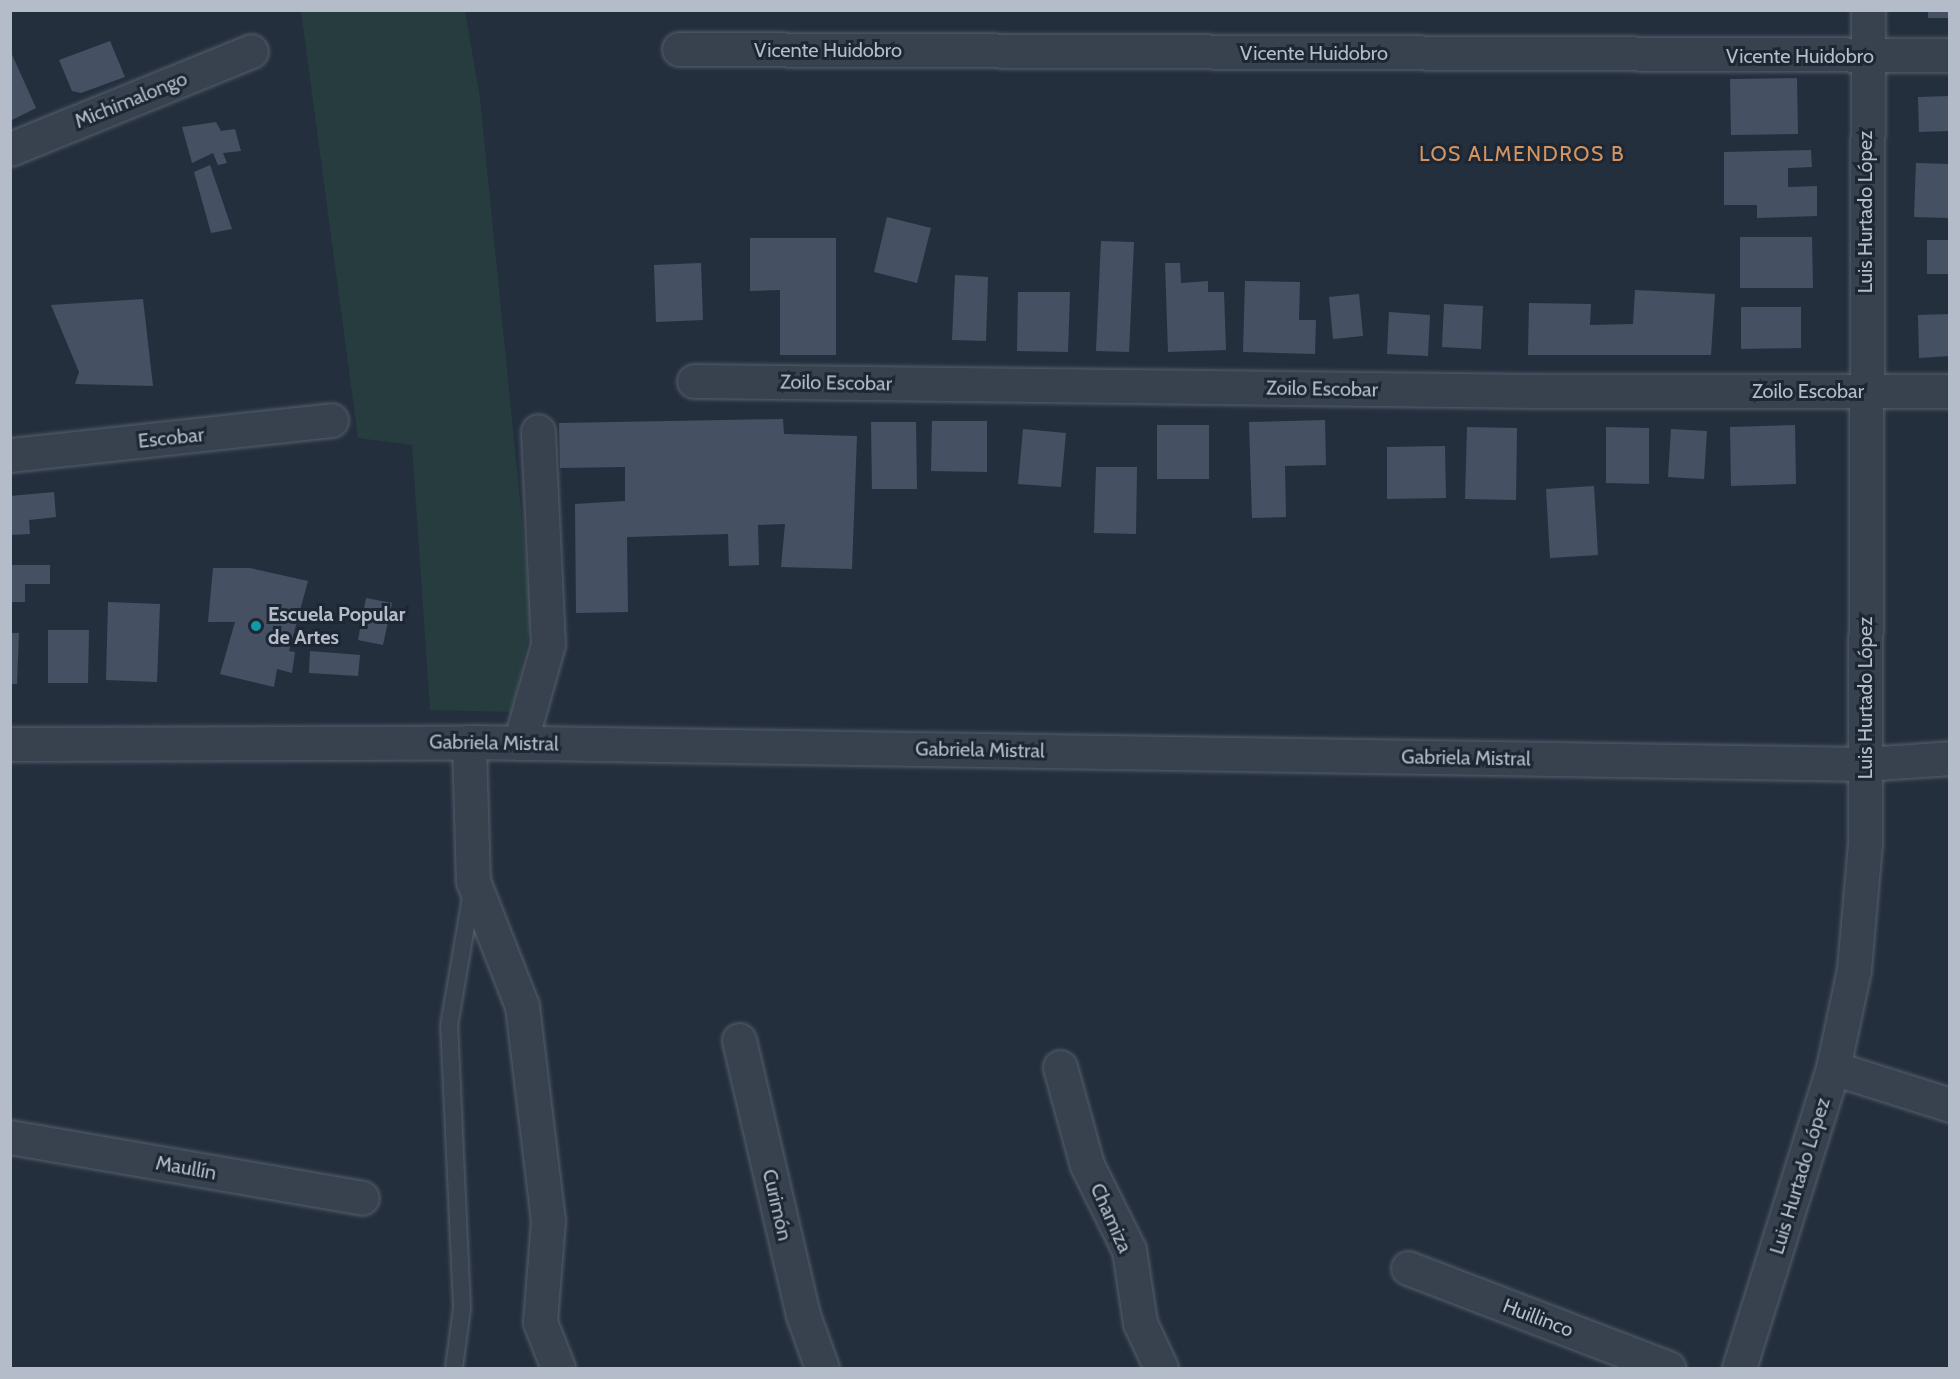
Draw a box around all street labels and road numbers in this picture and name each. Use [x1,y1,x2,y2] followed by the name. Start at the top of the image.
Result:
[754,38,902,62] street label: Vicente Huidobro
[1240,41,1388,65] street label: Vicente Huidobro
[1726,44,1874,68] street label: Vicente Huidobro
[71,67,191,133] street label: Michimalongo
[1853,131,1877,293] street label: Luis Hurtado López
[780,370,892,396] street label: Zoilo Escobar
[1266,376,1378,402] street label: Zoilo Escobar
[1752,379,1864,403] street label: Zoilo Escobar
[137,423,205,453] street label: Escobar
[1853,617,1877,779] street label: Luis Hurtado López
[429,730,559,756] street label: Gabriela Mistral
[915,737,1045,763] street label: Gabriela Mistral
[1401,745,1531,771] street label: Gabriela Mistral
[1765,1095,1835,1257] street label: Luis Hurtado López
[154,1151,218,1185] street label: Maullín
[757,1167,797,1243] street label: Curimón
[1085,1180,1137,1256] street label: Chamiza
[1499,1294,1577,1342] street label: Huillinco

